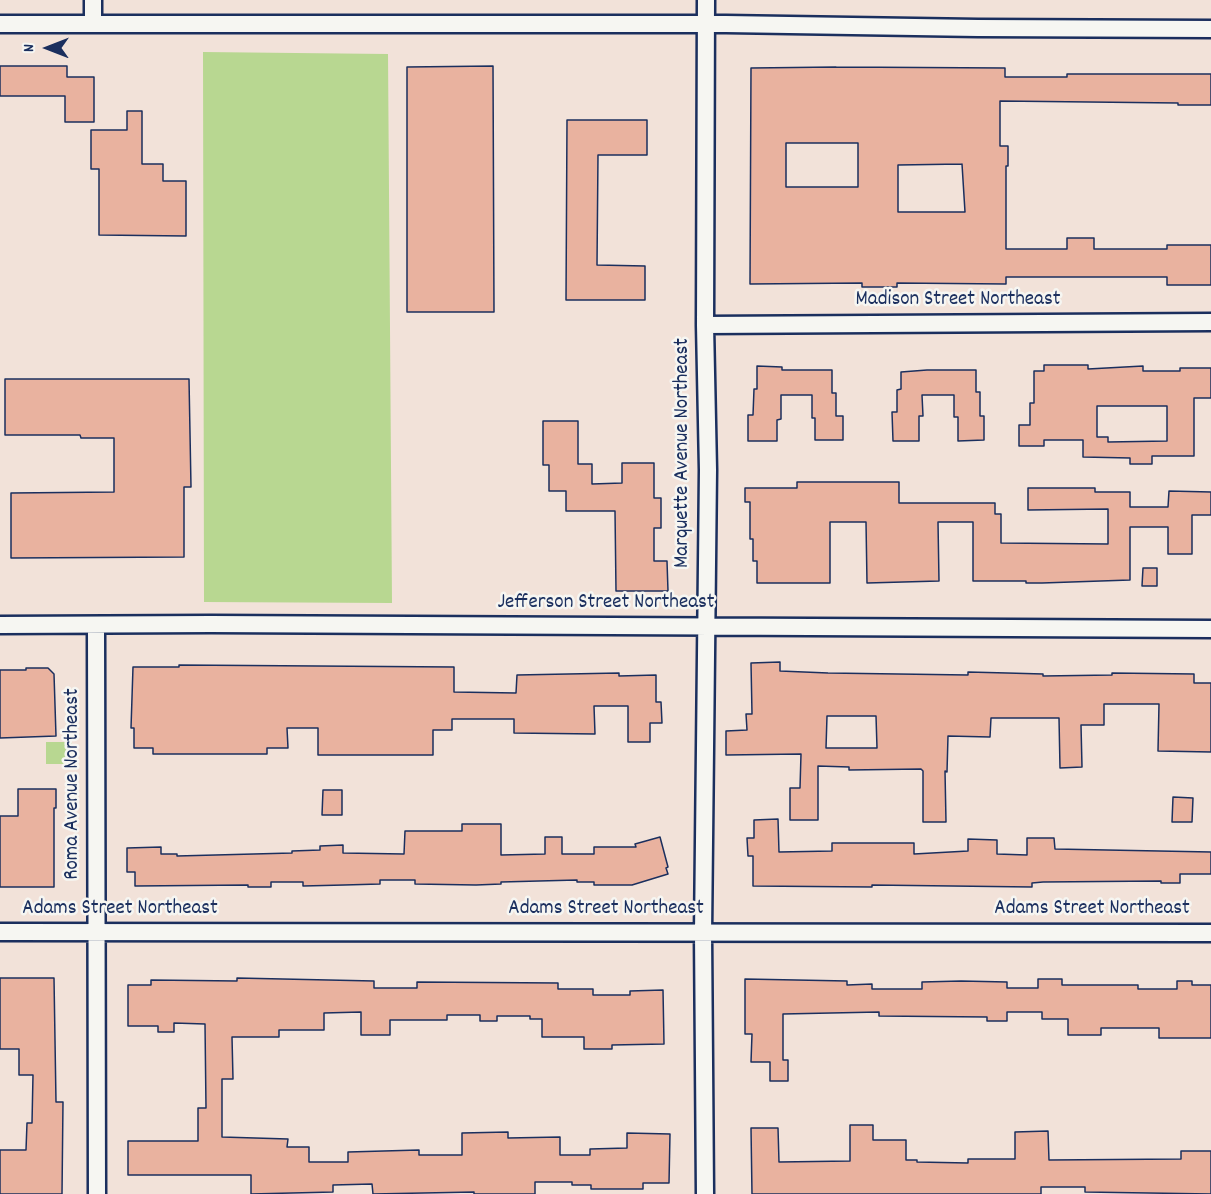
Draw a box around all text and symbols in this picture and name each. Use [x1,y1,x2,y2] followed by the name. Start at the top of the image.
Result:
[18,18,78,78] north arrow
[18,44,41,52] text: N
[856,288,1060,314] street label: Madison Street Northeast
[671,338,697,568] street label: Marquette Avenue Northeast
[497,591,715,617] street label: Jefferson Street Northeast
[61,688,87,880] street label: Roma Avenue Northeast
[22,897,218,923] street label: Adams Street Northeast
[508,897,704,923] street label: Adams Street Northeast
[994,897,1190,923] street label: Adams Street Northeast

